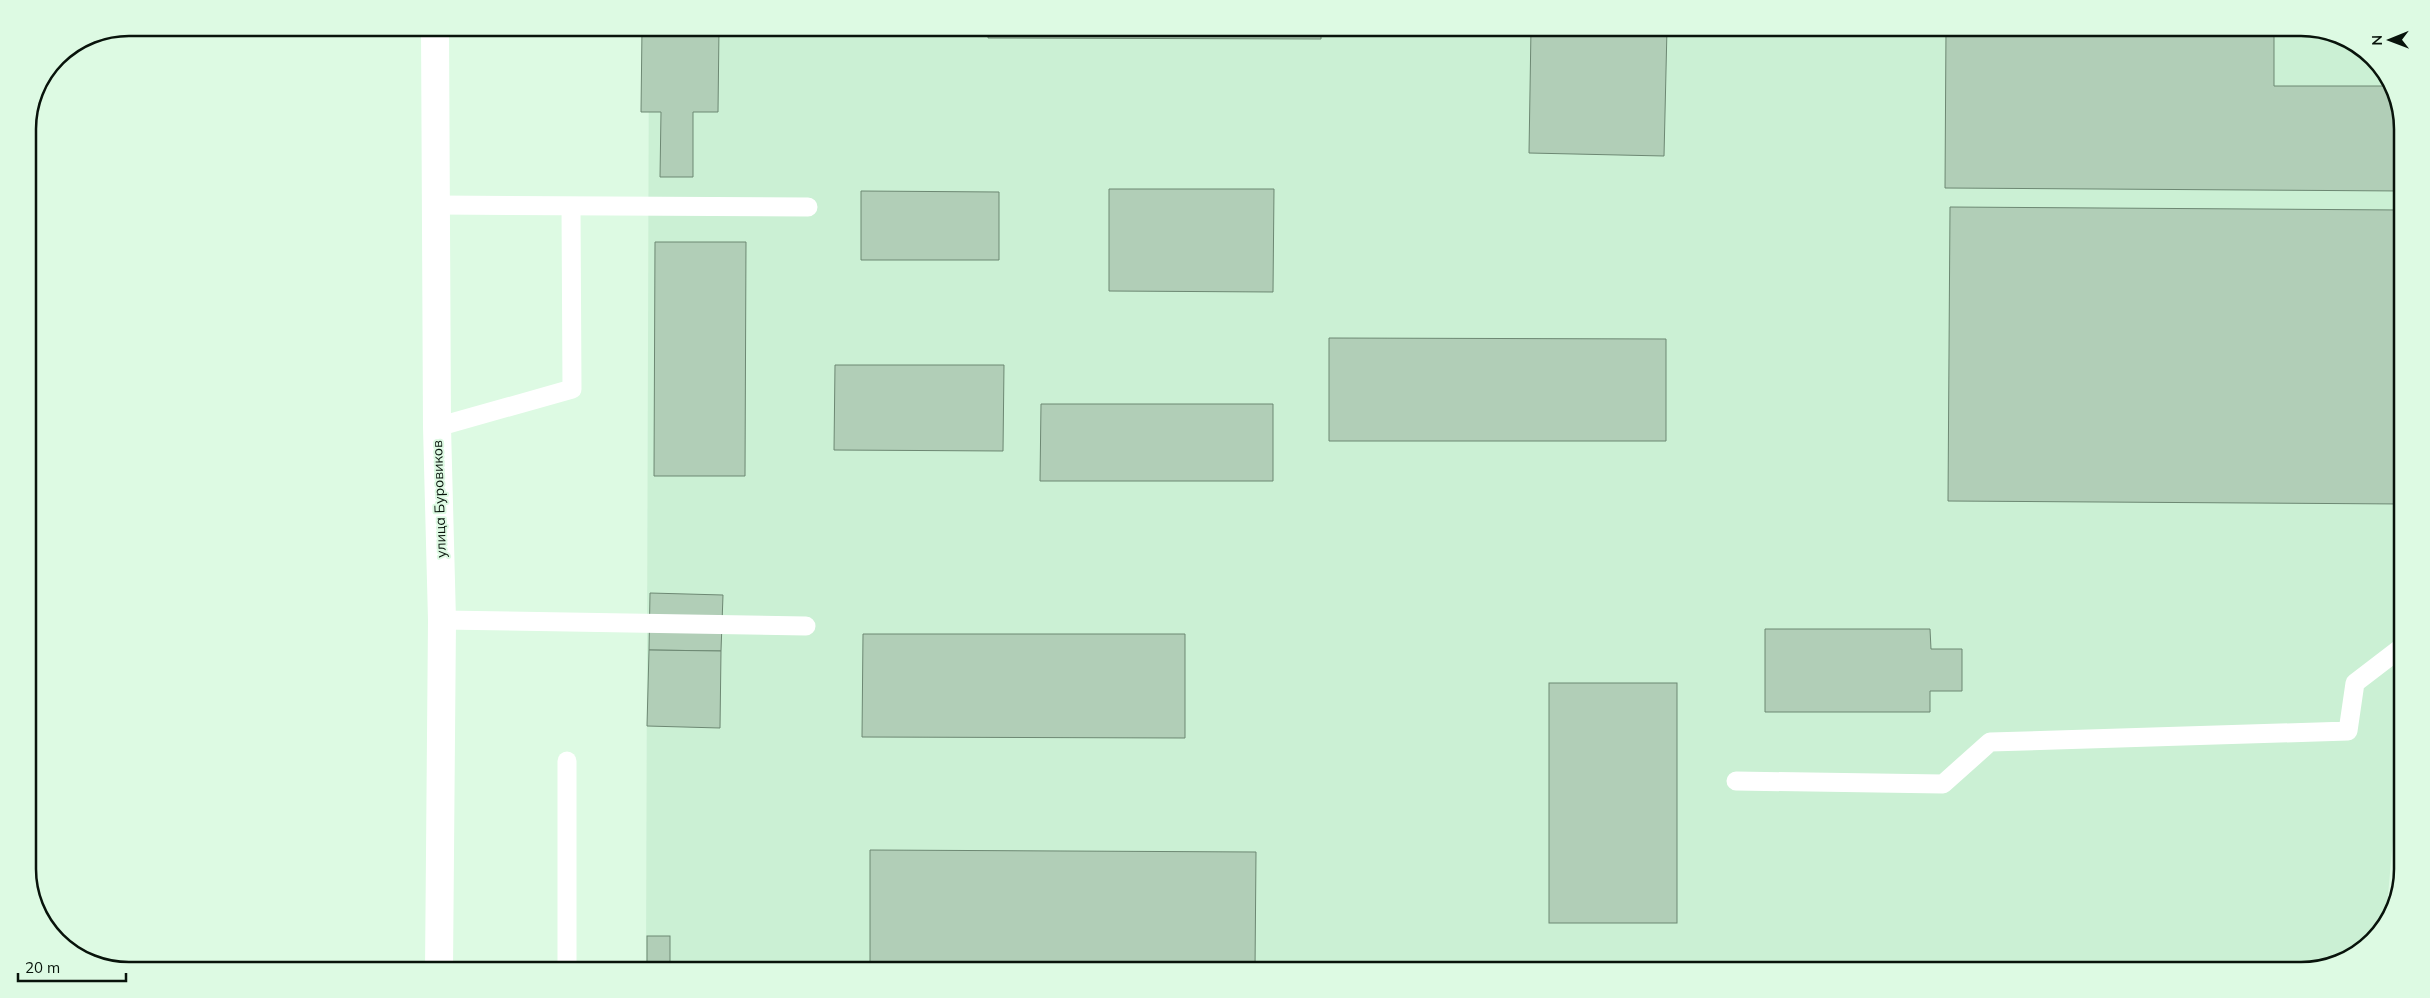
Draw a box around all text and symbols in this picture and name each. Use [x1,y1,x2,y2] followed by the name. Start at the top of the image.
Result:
[2365,15,2415,65] north arrow
[2368,35,2386,46] text: N
[428,440,450,558] street label: улица Буровиков
[18,950,125,982] scale bar
[25,958,60,977] text: 20 m

